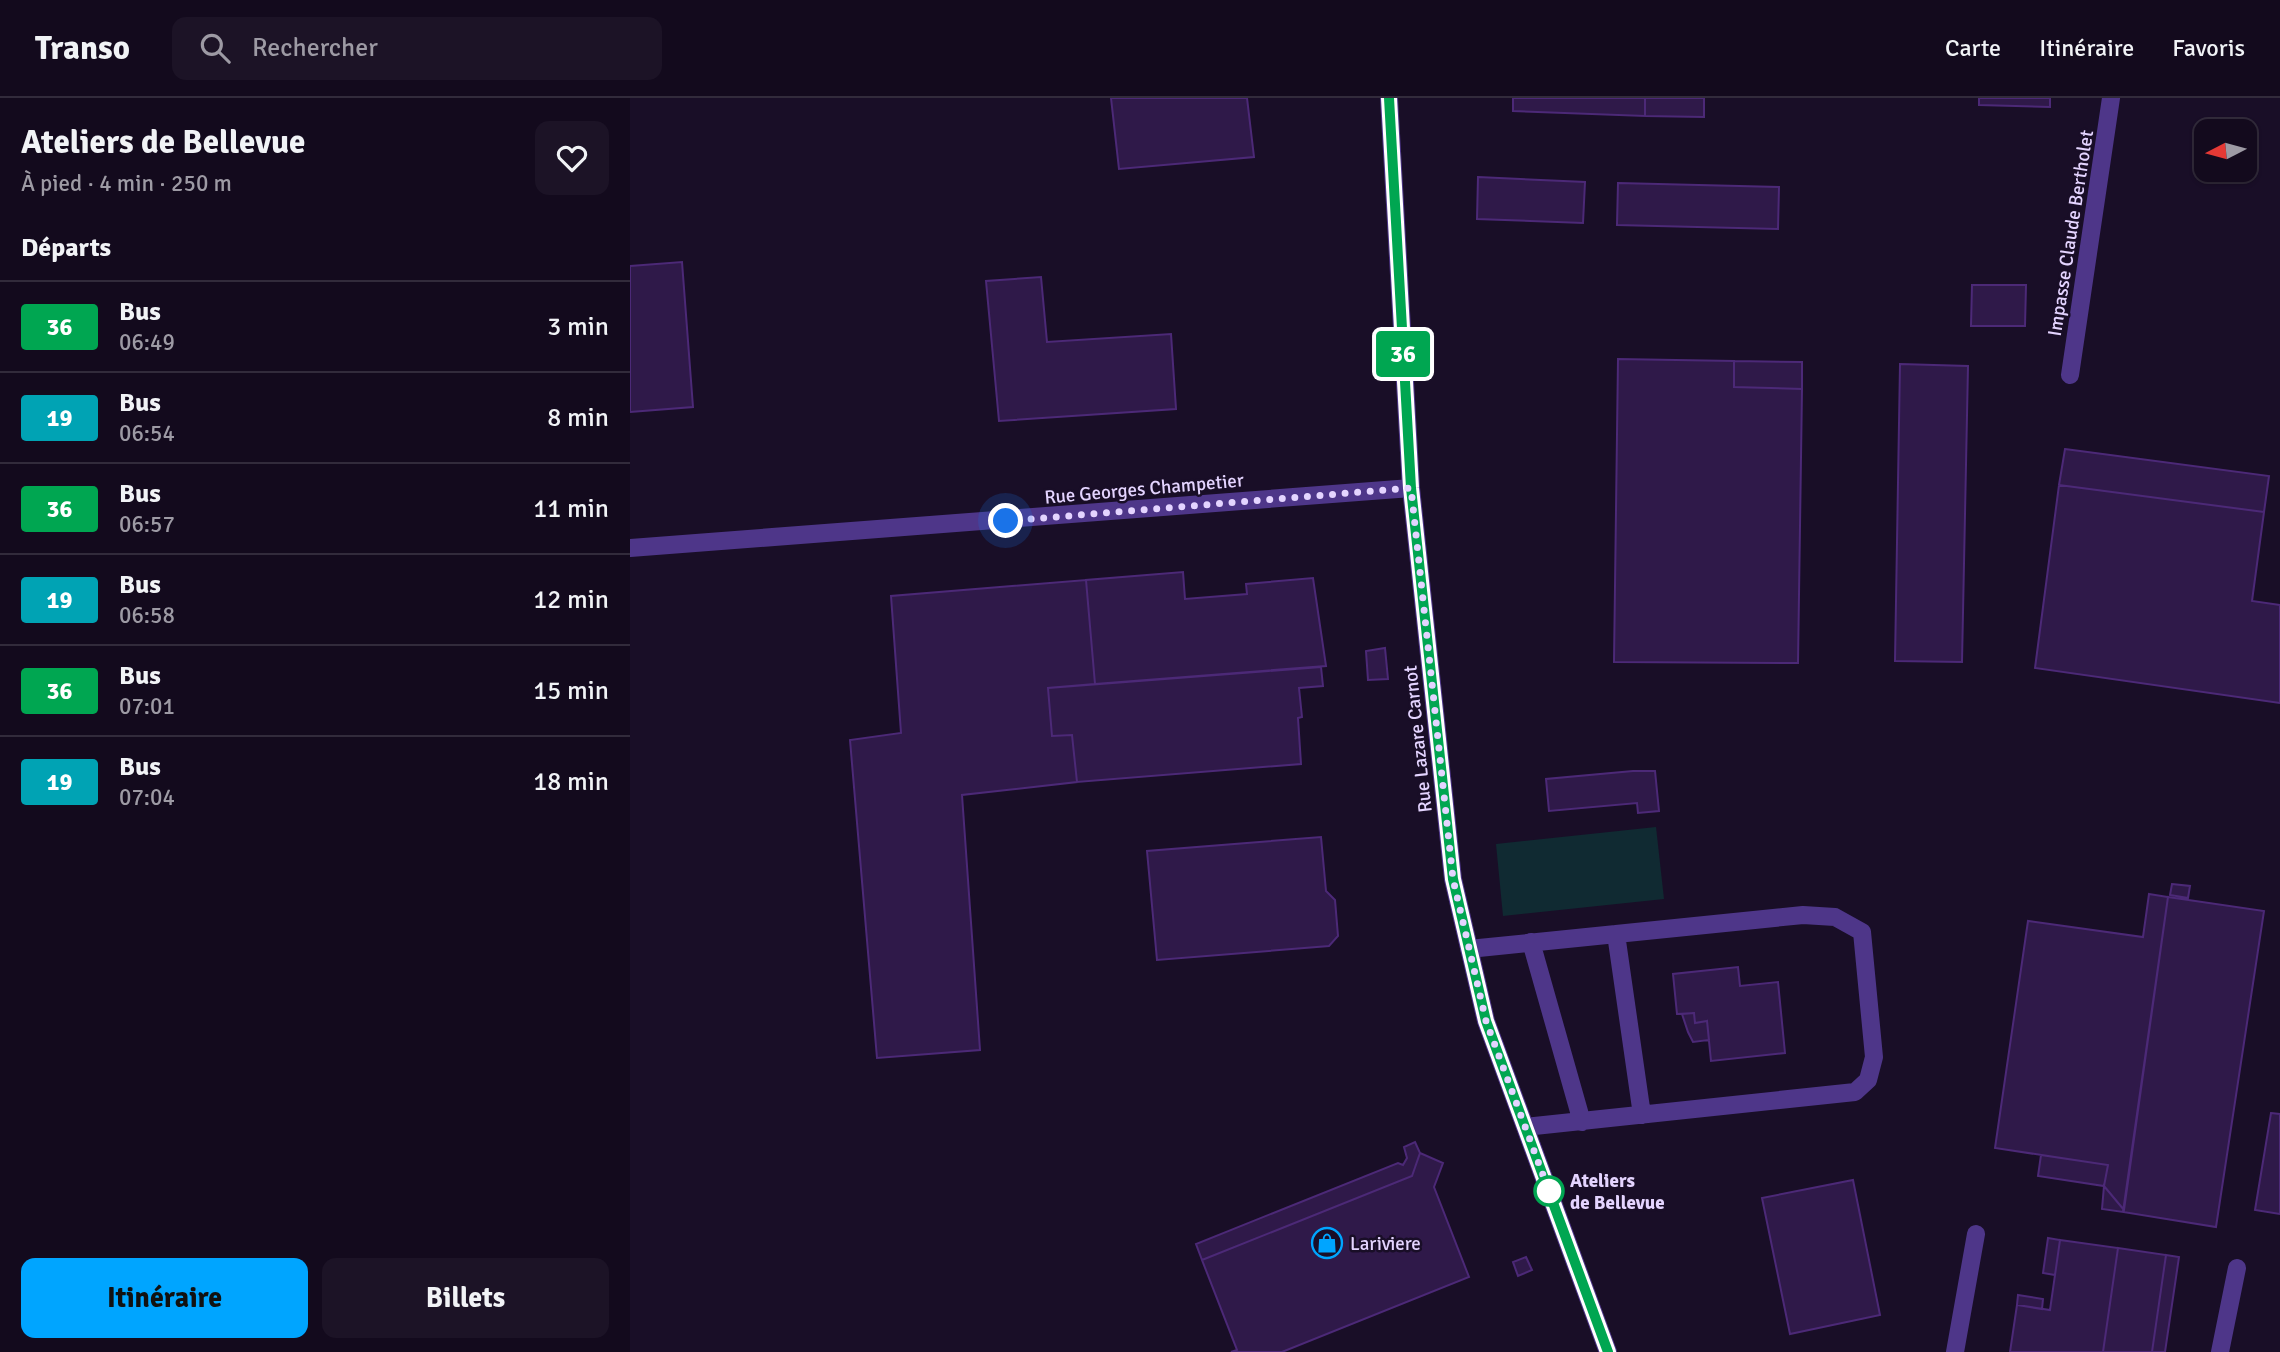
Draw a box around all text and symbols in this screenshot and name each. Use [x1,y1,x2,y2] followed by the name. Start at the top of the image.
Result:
[172,17,662,80] search box
[35,28,130,69] text: Transo
[196,29,234,67] icon: search
[252,32,378,64] text: Rechercher
[1945,33,2001,63] text: Carte
[2039,33,2134,63] text: Itinéraire
[2172,33,2245,63] text: Favoris
[2194,119,2258,182] north arrow
[2194,119,2257,182] map controls
[535,121,609,195] button: heart
[21,122,305,163] text: Ateliers de Bellevue
[2043,128,2099,338] street label: Impasse Claude Bertholet
[21,169,232,198] text: À pied · 4 min · 250 m
[21,232,111,264] text: Départs
[119,296,161,328] text: Bus
[547,311,609,343] text: 3 min
[47,312,72,342] text: 36
[119,328,175,357] text: 06:49
[1372,331,1434,377] line badge: 36
[1390,339,1416,369] text: 36
[119,387,161,419] text: Bus
[547,402,609,434] text: 8 min
[47,403,72,433] text: 19
[119,419,175,448] text: 06:54
[1043,468,1245,510] street label: Rue Georges Champetier
[119,478,161,510] text: Bus
[533,493,609,525] text: 11 min
[47,494,72,524] text: 36
[988,503,1023,538] your location
[119,510,175,539] text: 06:57
[119,569,161,601] text: Bus
[533,584,609,616] text: 12 min
[47,585,72,615] text: 19
[119,601,175,630] text: 06:58
[119,660,161,692] text: Bus
[1398,664,1438,814] street label: Rue Lazare Carnot
[533,675,609,707] text: 15 min
[47,676,72,706] text: 36
[119,692,175,721] text: 07:01
[119,751,161,783] text: Bus
[533,766,609,798] text: 18 min
[47,767,72,797] text: 19
[119,783,175,812] text: 07:04
[1570,1169,1665,1215] place label: Ateliers de Bellevue
[1534,1176,1564,1206] marker: Ateliers de Bellevue
[1310,1226,1344,1260] shop icon: Lariviere
[1350,1232,1421,1256] place label: Lariviere
[21,1258,308,1338] button: Itinéraire
[322,1258,609,1338] button: Billets

